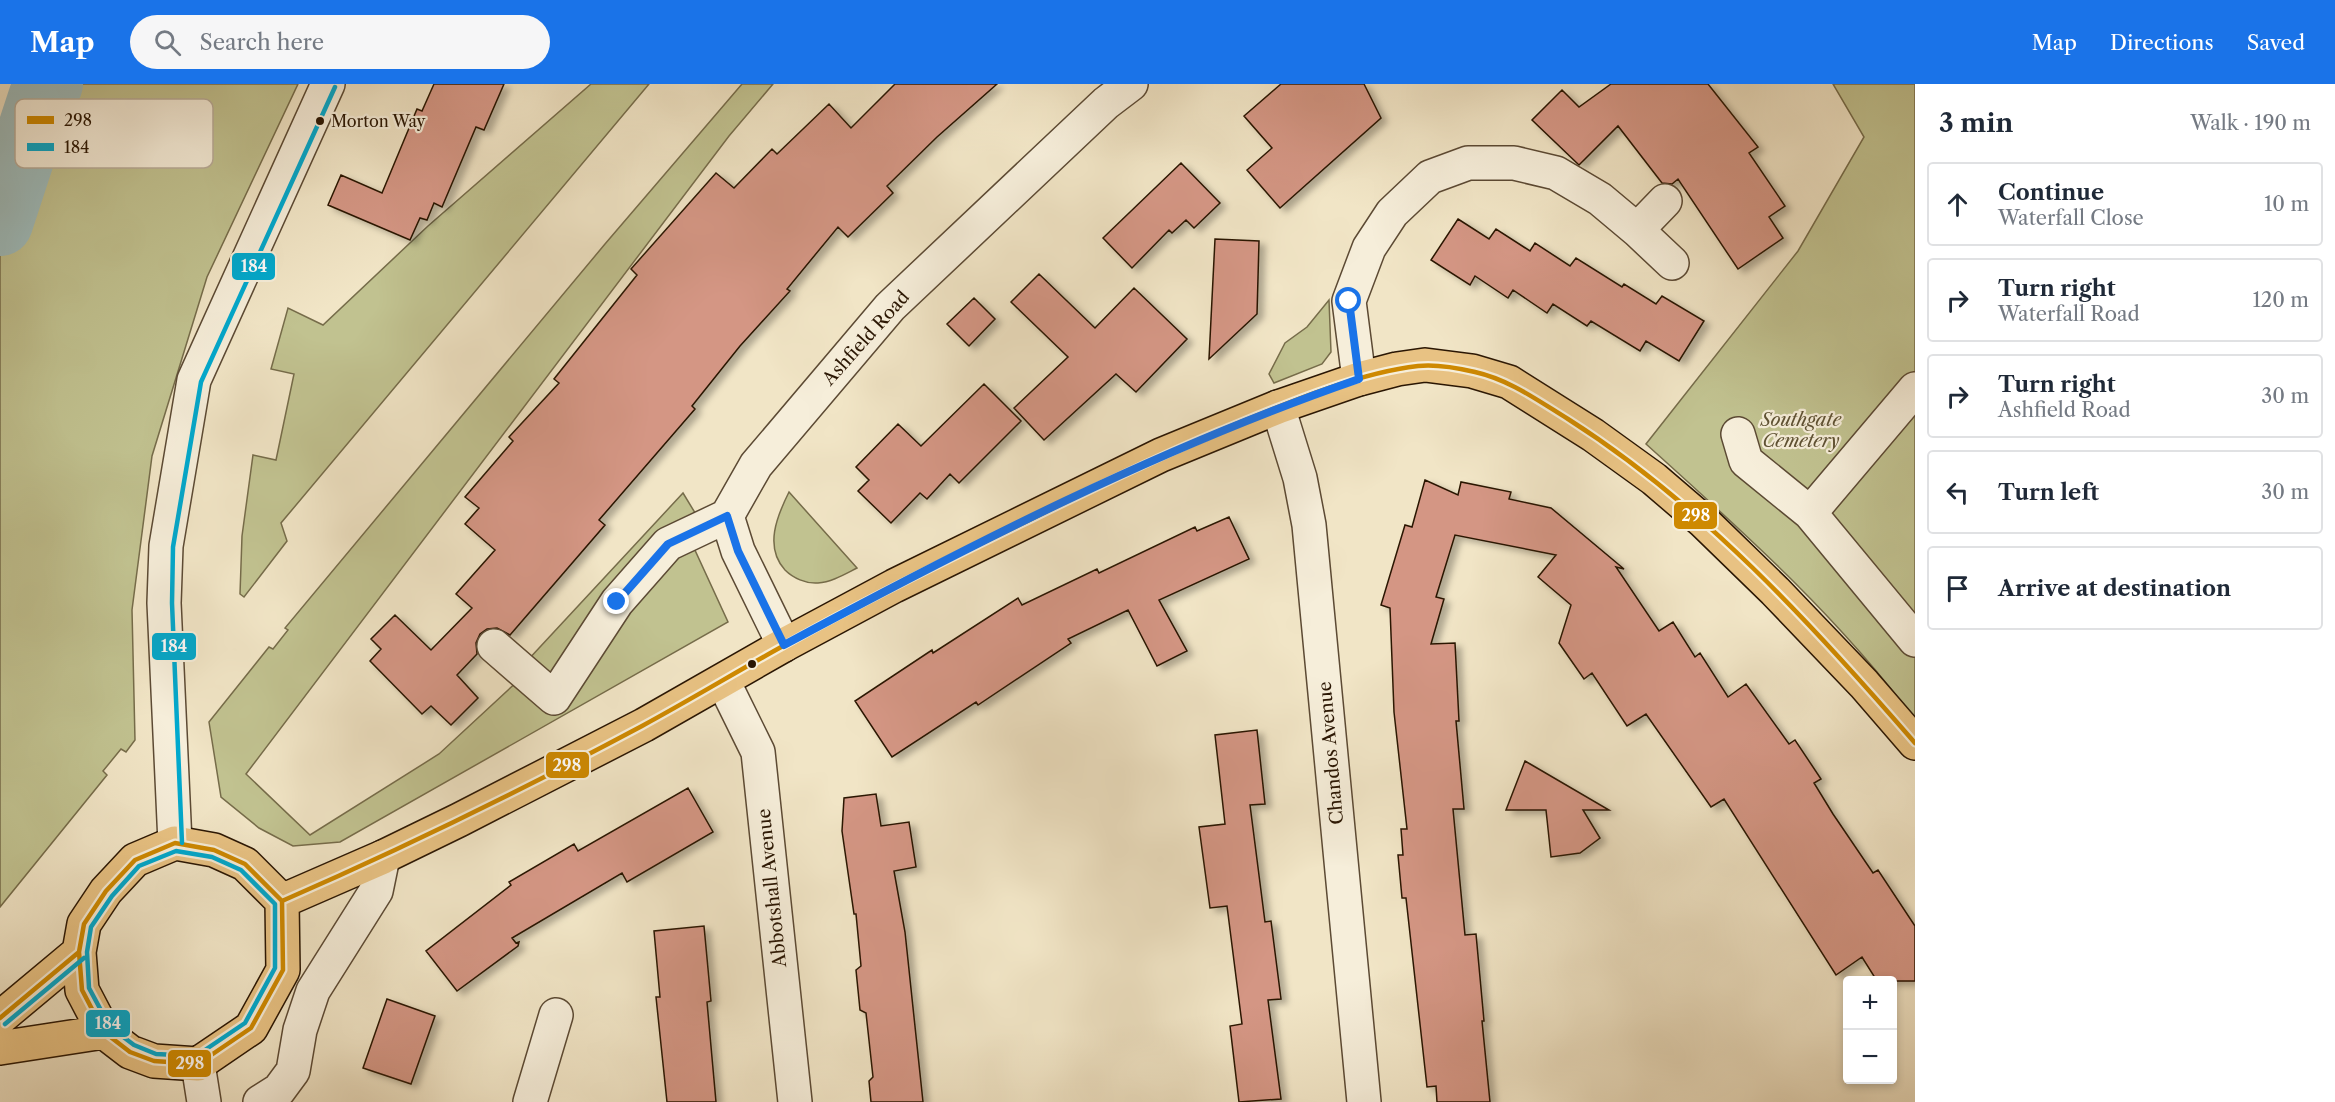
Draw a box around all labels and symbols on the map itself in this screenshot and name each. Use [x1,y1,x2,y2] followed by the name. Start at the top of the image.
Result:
[15,99,213,168] legend
[64,110,92,130] text: 298
[331,111,427,131] place label: Morton Way
[314,115,326,127] marker: Morton Way
[64,137,89,157] text: 184
[231,252,276,281] line badge: 184
[241,256,267,276] text: 184
[817,286,914,391] street label: Ashfield Road
[1335,287,1361,313] route start
[1760,409,1842,452] park label: Southgate Cemetery
[1673,501,1718,530] line badge: 298
[1682,505,1711,525] text: 298
[603,588,629,614] route end
[151,632,197,661] line badge: 184
[161,636,187,656] text: 184
[746,658,758,670] unlabelled marker
[1314,680,1348,826] street label: Chandos Avenue
[545,751,590,779] line badge: 298
[553,755,582,775] text: 298
[753,807,791,970] street label: Abbotshall Avenue
[85,1009,131,1038] line badge: 184
[95,1013,121,1033] text: 184
[167,1049,212,1078] line badge: 298
[176,1053,205,1073] text: 298

